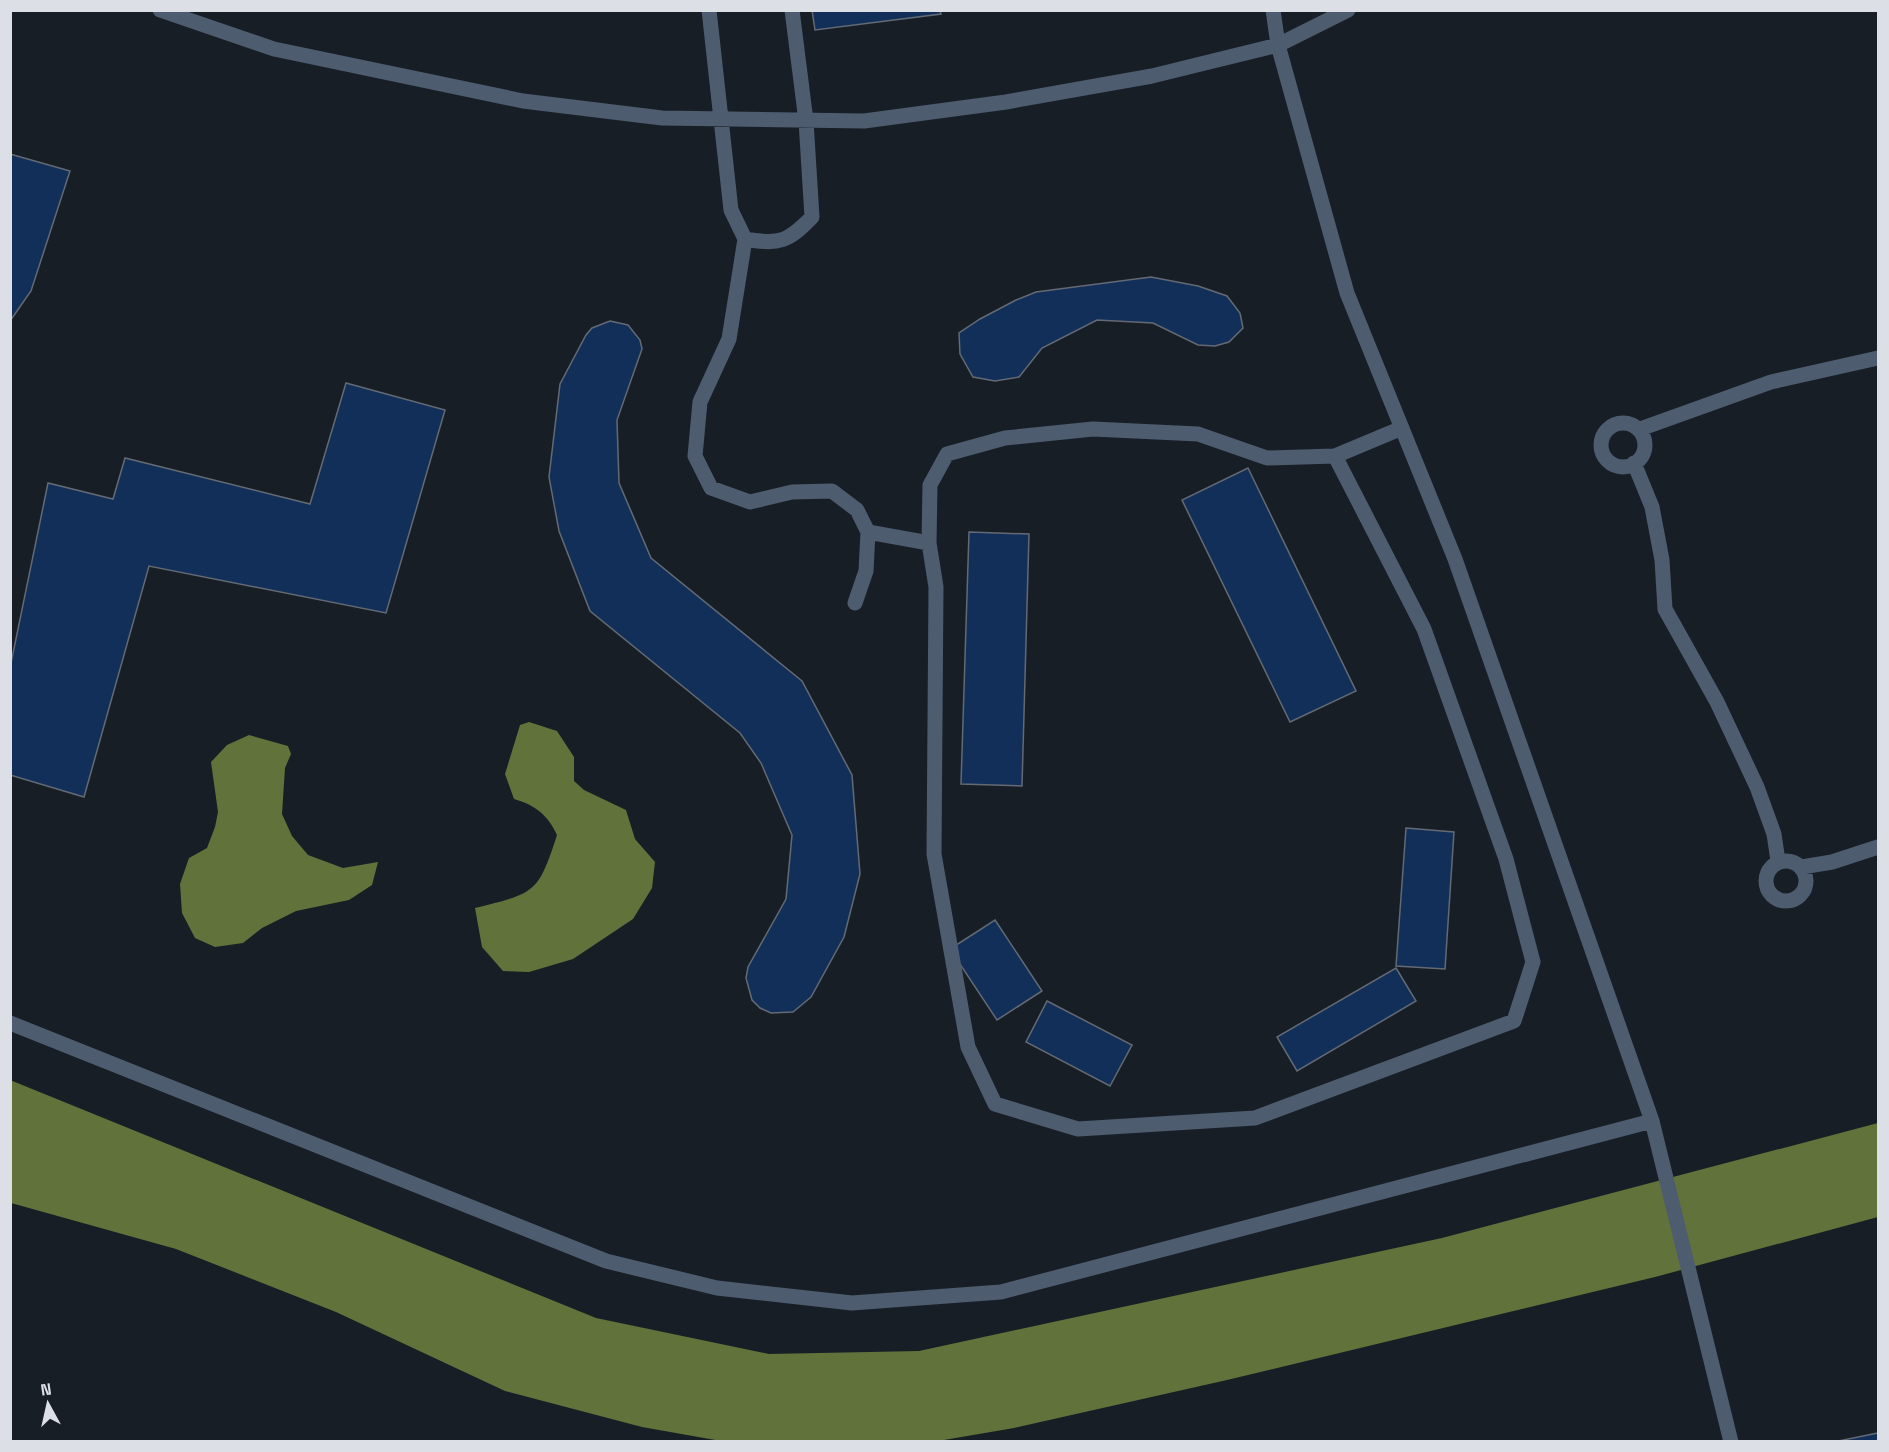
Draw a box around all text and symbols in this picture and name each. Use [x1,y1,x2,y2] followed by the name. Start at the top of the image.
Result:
[18,1374,78,1434] north arrow
[39,1378,53,1401] text: N

